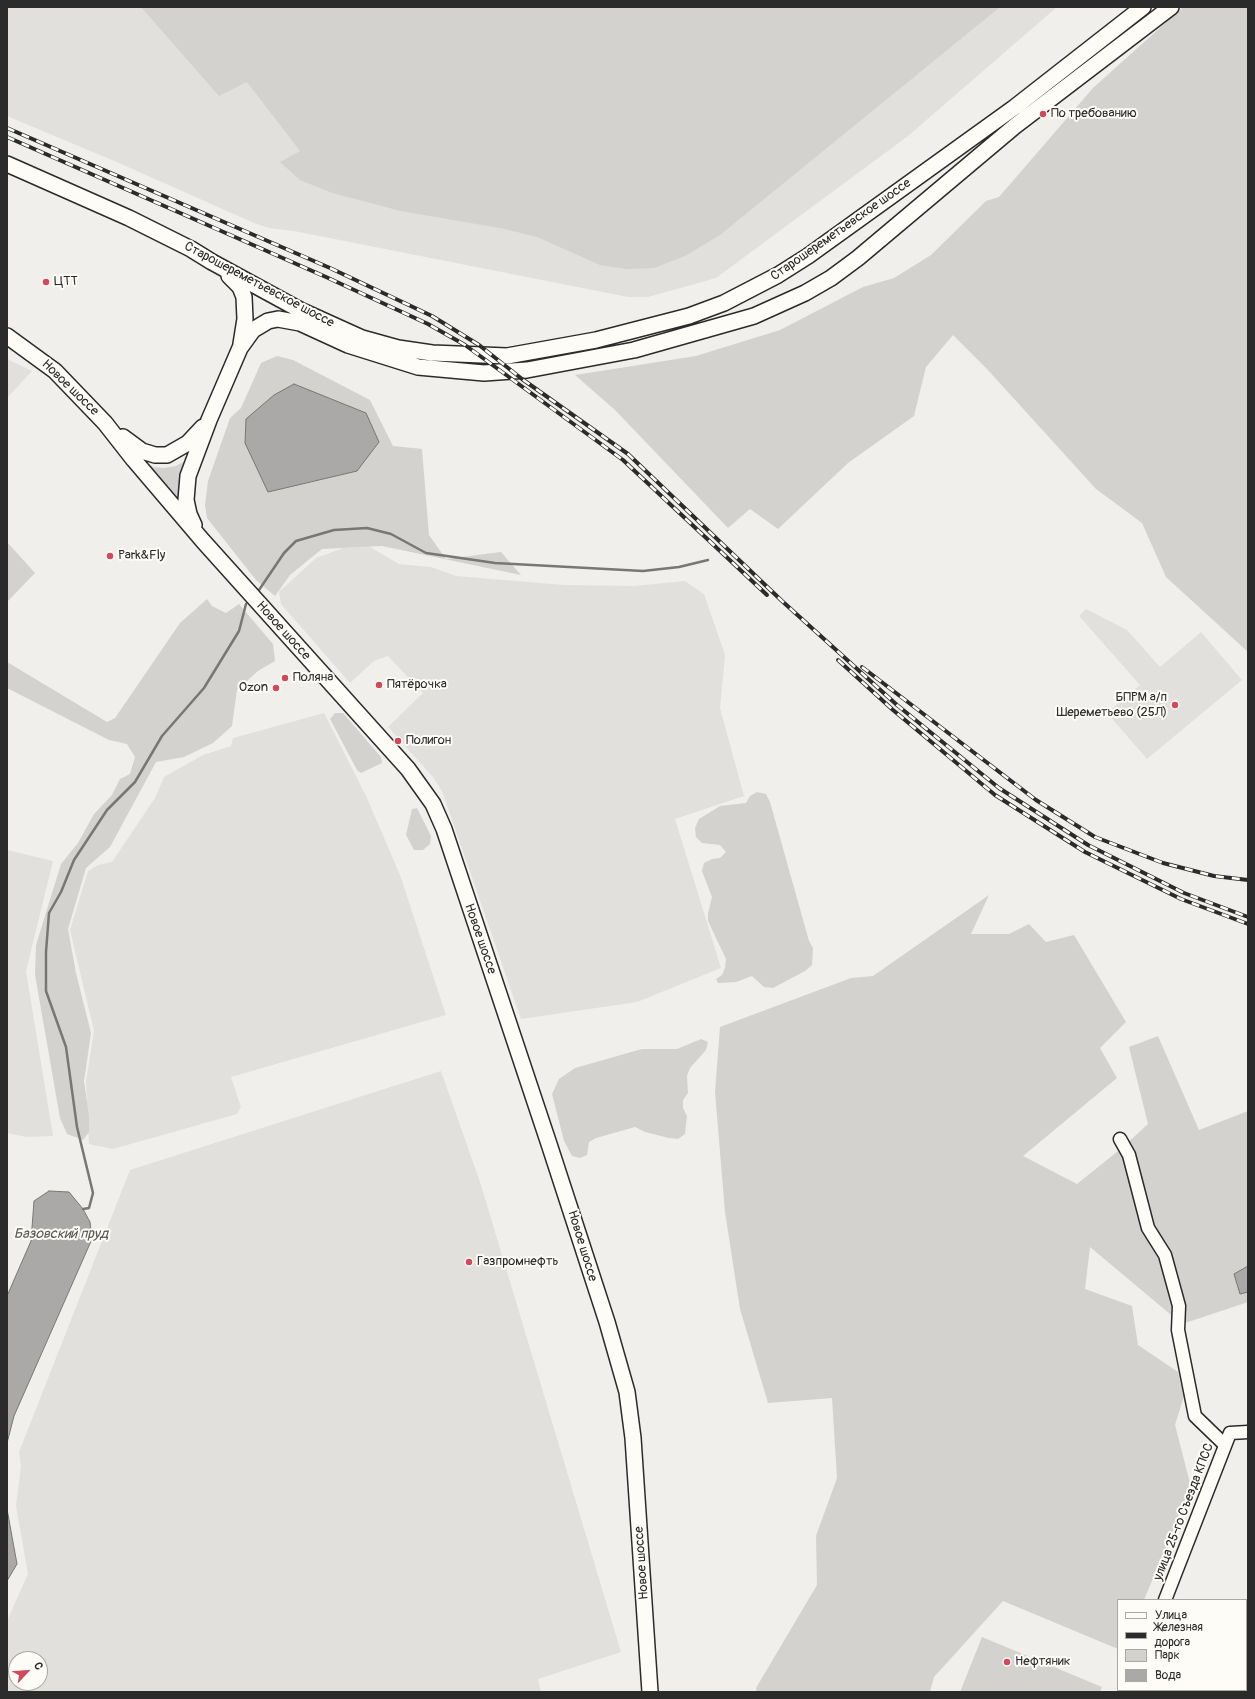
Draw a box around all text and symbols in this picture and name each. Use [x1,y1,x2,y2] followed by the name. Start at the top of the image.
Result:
[1051,106,1137,122] place label: По требованию
[1038,109,1048,119] marker: По требованию
[768,176,914,284] street label: Старошереметьевское шоссе
[181,239,337,331] street label: Старошереметьевское шоссе
[54,274,78,290] place label: ЦТТ
[41,277,51,287] marker: ЦТТ
[38,357,102,419] street label: Новое шоссе
[118,548,165,564] place label: Park&Fly
[105,551,115,561] marker: Park&Fly
[253,598,313,664] street label: Новое шоссе
[293,670,333,686] place label: Поляна
[280,673,290,683] marker: Поляна
[387,677,447,693] place label: Пятёрочка
[239,680,268,696] place label: Ozon
[374,680,384,690] marker: Пятёрочка
[271,683,281,693] marker: Ozon
[1057,690,1167,721] place label: БПРМ а/п Шереметьево (25Л)
[1170,700,1180,710] marker: БПРМ а/п Шереметьево (25Л)
[406,733,451,749] place label: Полигон
[393,736,403,746] marker: Полигон
[461,902,499,976] street label: Новое шоссе
[564,1209,600,1283] street label: Новое шоссе
[14,1226,108,1242] water label: Базовский пруд
[477,1254,558,1270] place label: Газпромнефть
[464,1257,474,1267] marker: Газпромнефть
[1151,1441,1217,1583] street label: улица 25-го Съезда КПСС
[632,1526,652,1600] street label: Новое шоссе
[1117,1599,1247,1691] legend
[1155,1608,1187,1623] text: Улица
[1155,1620,1203,1650] text: Железная дорога
[1155,1648,1180,1663] text: Парк
[8,1651,48,1691] north arrow
[1015,1654,1070,1670] place label: Нефтяник
[1002,1657,1012,1667] marker: Нефтяник
[31,1660,46,1672] text: С
[1155,1668,1181,1683] text: Вода

